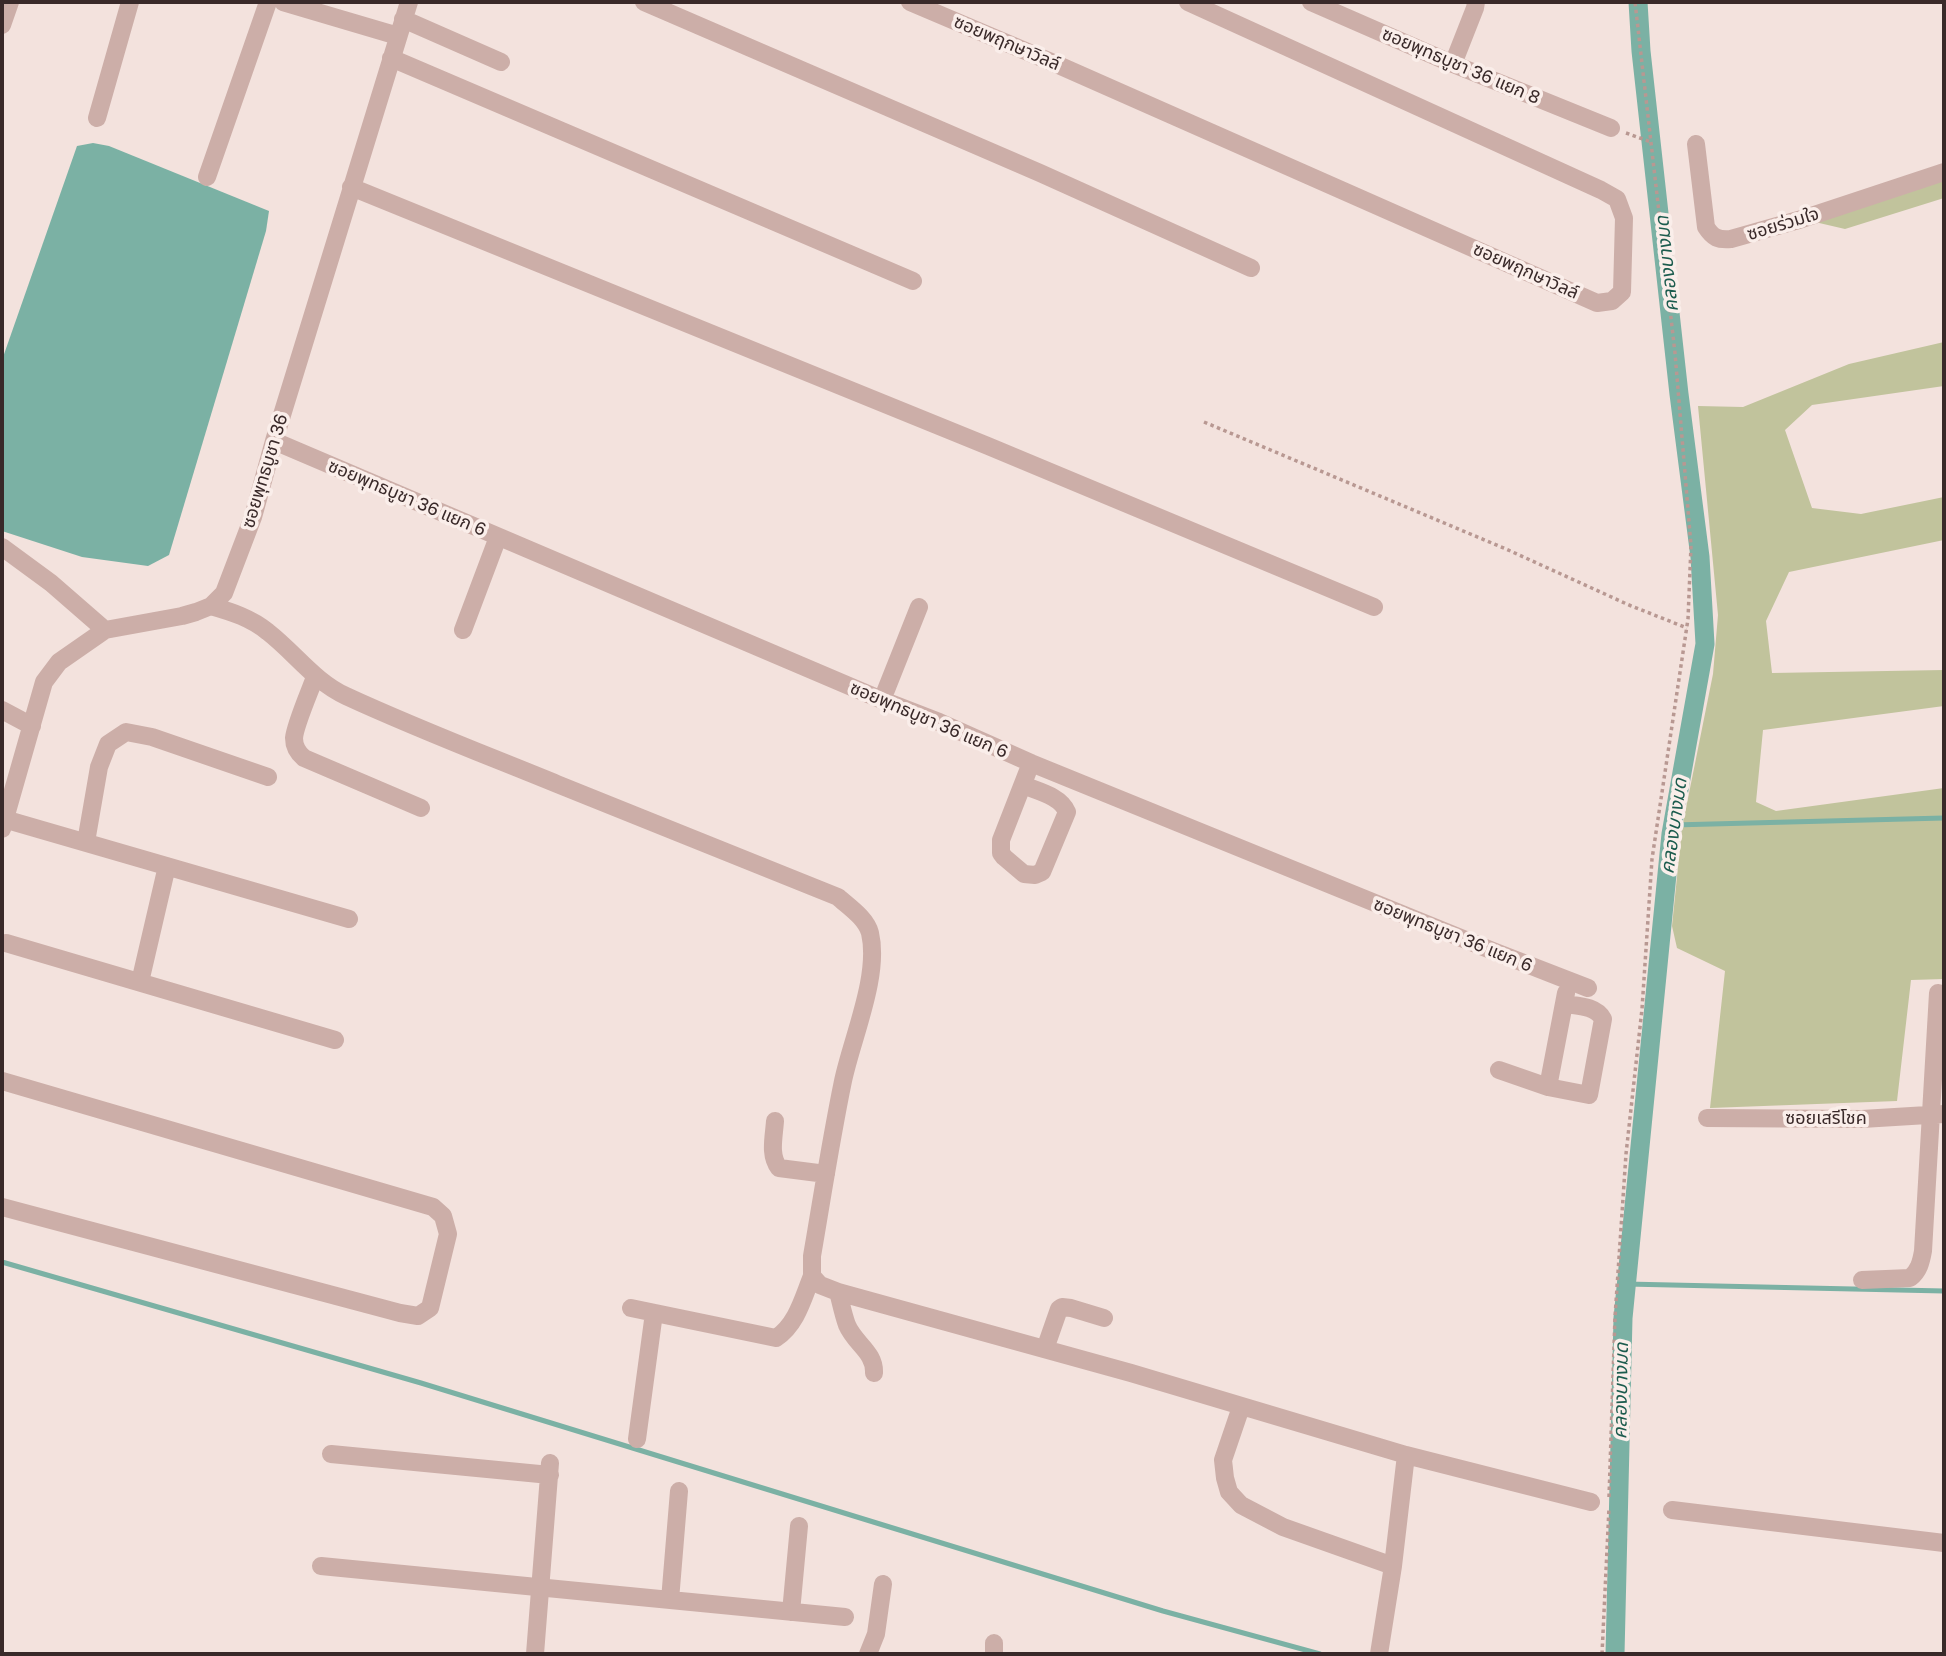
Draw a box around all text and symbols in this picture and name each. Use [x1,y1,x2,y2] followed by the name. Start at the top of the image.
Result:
[951,11,1063,75] street label: ซอยพฤกษาวิลล์
[1379,23,1543,109] street label: ซอยพุทธบูชา 36 แยก 8
[1744,203,1822,245] street label: ซอยร่วมใจ
[1651,215,1683,313] water label: คลองบางมด
[1470,238,1582,304] street label: ซอยพฤกษาวิลล์
[237,411,293,531] street label: ซอยพุทธบูชา 36
[325,455,489,541] street label: ซอยพุทธบูชา 36 แยก 6
[847,677,1011,763] street label: ซอยพุทธบูชา 36 แยก 6
[1656,777,1692,875] water label: คลองบางมด
[1370,893,1536,977] street label: ซอยพุทธบูชา 36 แยก 6
[1785,1107,1867,1129] street label: ซอยเสรีโชค
[1609,1343,1633,1439] water label: คลองบางมด

